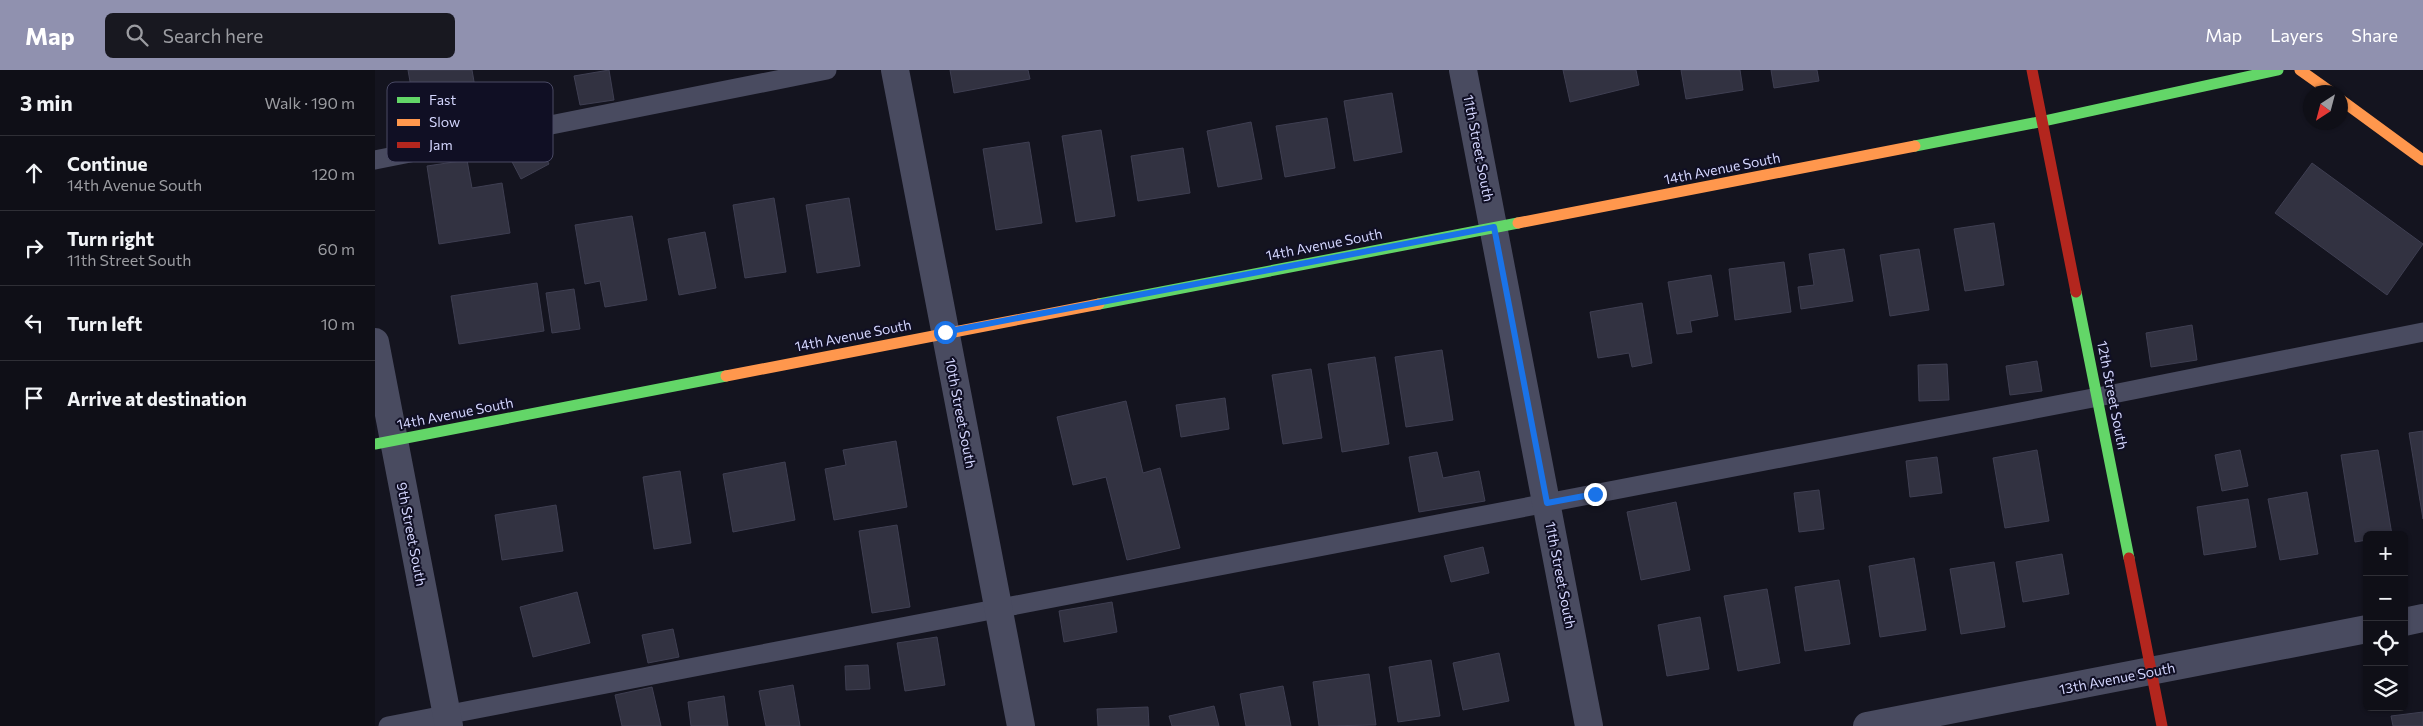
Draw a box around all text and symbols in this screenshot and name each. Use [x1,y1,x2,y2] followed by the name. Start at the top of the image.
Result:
[105,13,455,58] search box
[25,21,75,50] text: Map
[123,21,151,49] icon: search
[163,24,263,47] text: Search here
[2205,24,2242,46] text: Map
[2270,24,2323,46] text: Layers
[2351,24,2398,46] text: Share
[387,82,553,162] legend
[2303,85,2348,130] north arrow
[20,90,73,115] text: 3 min
[429,91,456,108] text: Fast
[265,93,355,112] text: Walk · 190 m
[1460,93,1498,203] street label: 11th Street South
[429,113,460,130] text: Slow
[429,136,453,153] text: Jam
[1662,148,1782,188] street label: 14th Avenue South
[67,152,147,175] text: Continue
[20,159,48,187] icon: ahead
[312,164,355,183] text: 120 m
[67,175,202,194] text: 14th Avenue South
[1264,224,1384,264] street label: 14th Avenue South
[67,227,154,250] text: Turn right
[20,234,48,262] icon: right
[318,239,355,258] text: 60 m
[67,250,191,269] text: 11th Street South
[20,309,48,337] icon: left
[67,312,142,335] text: Turn left
[321,314,355,333] text: 10 m
[793,315,913,355] street label: 14th Avenue South
[934,321,957,344] route start
[2094,339,2132,451] street label: 12th Street South
[942,356,980,470] street label: 10th Street South
[20,384,48,412] icon: arrive
[67,387,247,410] text: Arrive at destination
[395,393,515,433] street label: 14th Avenue South
[394,481,430,587] street label: 9th Street South
[1584,483,1607,506] route end
[1542,520,1580,630] street label: 11th Street South
[2363,531,2408,711] map controls
[2363,531,2408,576] button: +
[2363,576,2408,621] button: −
[2363,621,2408,666] button: locate
[2057,658,2177,698] street label: 13th Avenue South
[2363,666,2408,711] button: layers

